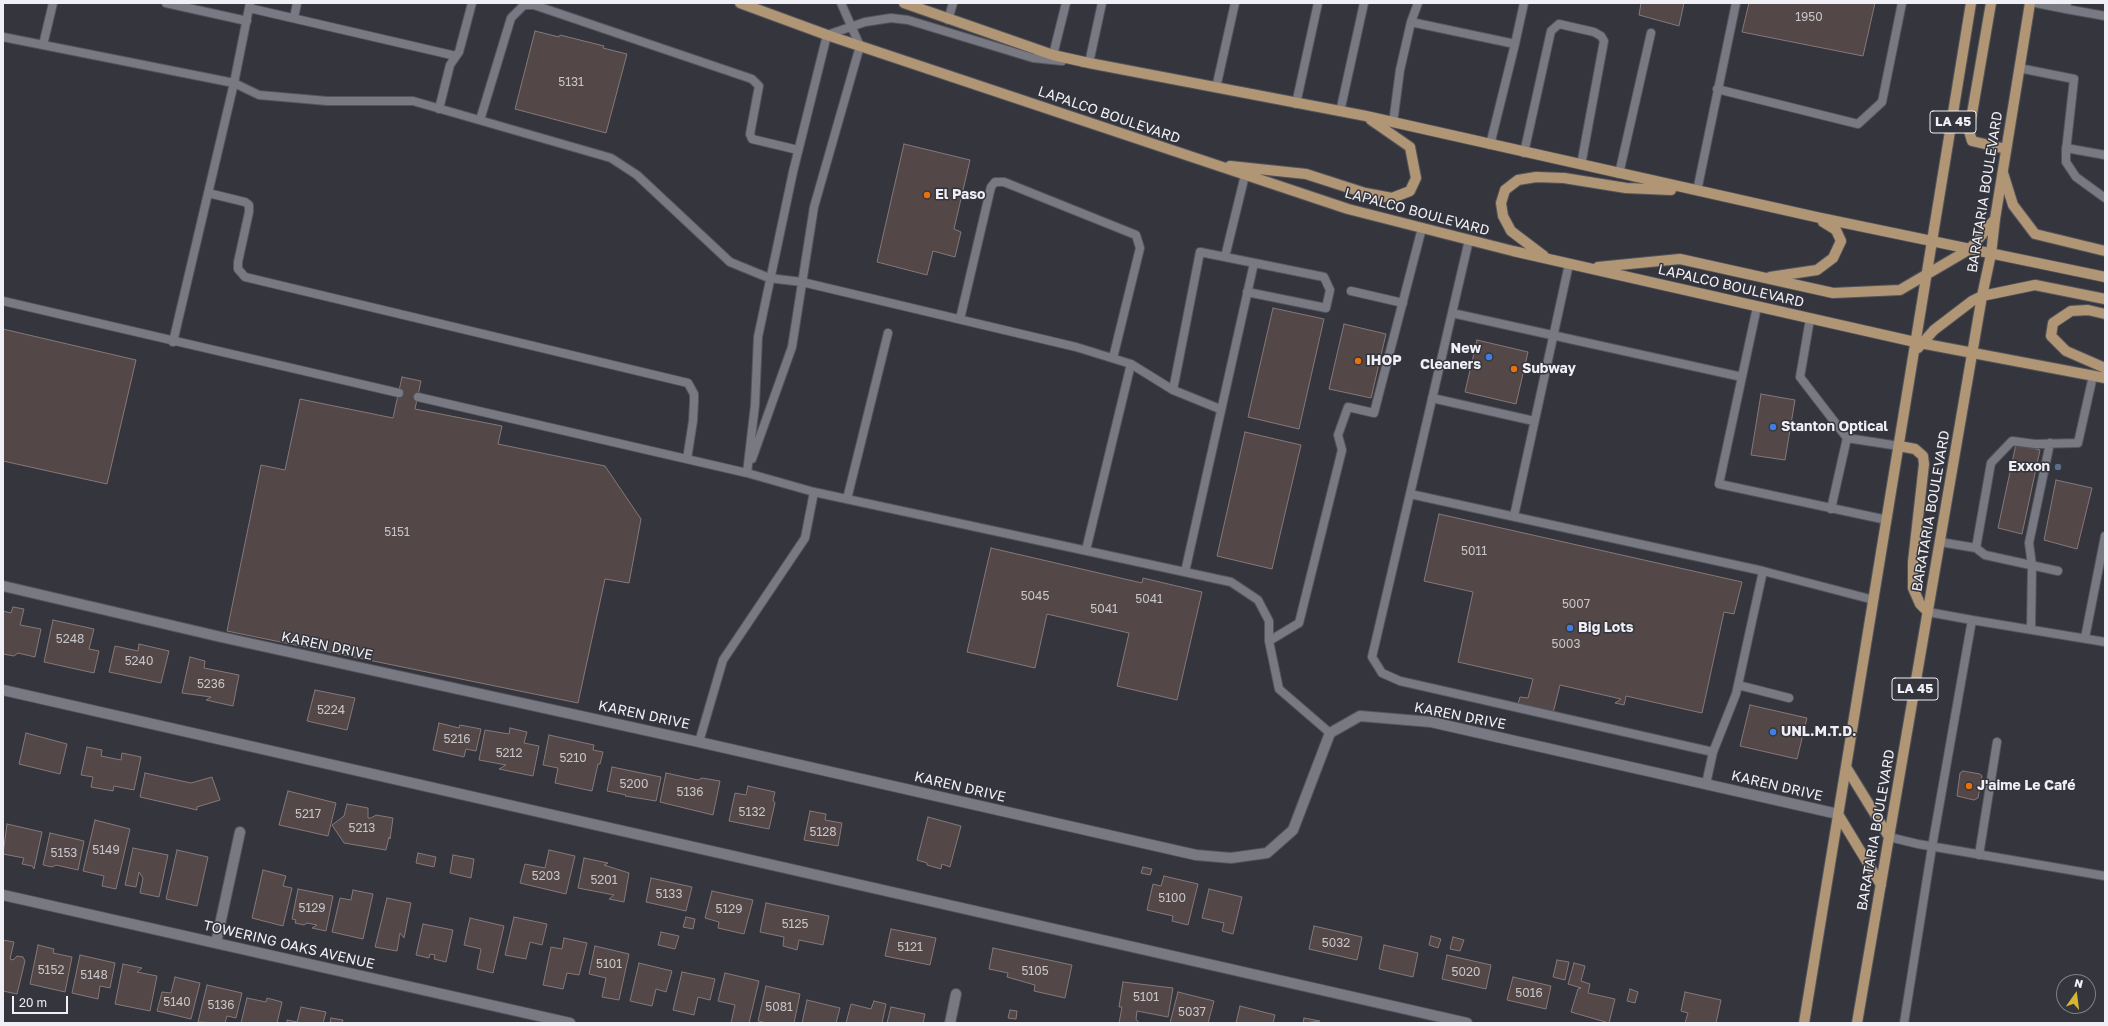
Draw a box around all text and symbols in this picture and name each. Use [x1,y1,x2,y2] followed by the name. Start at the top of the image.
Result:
[1795,10,1823,24] house number: 1950
[558,75,584,89] house number: 5131
[1036,83,1182,147] street label: LAPALCO BOULEVARD
[1964,110,2006,274] street label: BARATARIA BOULEVARD
[1930,111,1976,133] road number: LA 45
[1343,185,1491,239] street label: LAPALCO BOULEVARD
[935,187,985,203] place label: El Paso
[922,190,932,200] marker: El Paso
[1656,261,1806,311] street label: LAPALCO BOULEVARD
[1420,341,1481,374] place label: New Cleaners
[1484,352,1494,362] marker: New Cleaners
[1366,353,1402,369] place label: IHOP
[1353,356,1363,366] marker: IHOP
[1522,361,1576,377] place label: Subway
[1509,364,1519,374] marker: Subway
[1781,419,1888,435] place label: Stanton Optical
[1768,422,1778,432] marker: Stanton Optical
[1909,429,1953,593] street label: BARATARIA BOULEVARD
[2008,459,2050,475] place label: Exxon
[2053,462,2063,472] marker: Exxon
[384,525,410,539] house number: 5151
[1461,544,1487,558] house number: 5011
[1021,589,1049,603] house number: 5045
[1135,592,1163,606] house number: 5041
[1562,597,1590,611] house number: 5007
[1090,602,1118,616] house number: 5041
[1578,620,1634,636] place label: Big Lots
[1565,623,1575,633] marker: Big Lots
[280,628,374,664] street label: KAREN DRIVE
[56,632,84,646] house number: 5248
[1552,637,1580,651] house number: 5003
[125,654,153,668] house number: 5240
[197,677,225,691] house number: 5236
[1892,678,1938,700] road number: LA 45
[597,697,691,733] street label: KAREN DRIVE
[1413,699,1507,733] street label: KAREN DRIVE
[317,703,345,717] house number: 5224
[1781,724,1856,740] place label: UNL.M.T.D.
[1768,727,1778,737] marker: UNL.M.T.D.
[444,732,470,746] house number: 5216
[496,746,522,760] house number: 5212
[1854,748,1898,912] street label: BARATARIA BOULEVARD
[559,751,587,765] house number: 5210
[1730,767,1824,805] street label: KAREN DRIVE
[913,768,1007,806] street label: KAREN DRIVE
[620,777,648,791] house number: 5200
[1977,778,2075,794] place label: J'aime Le Café
[1964,781,1974,791] marker: J'aime Le Café
[676,785,704,799] house number: 5136
[739,805,765,819] house number: 5132
[295,807,321,821] house number: 5217
[349,821,375,835] house number: 5213
[809,825,837,839] house number: 5128
[92,843,120,857] house number: 5149
[51,846,77,860] house number: 5153
[532,869,560,883] house number: 5203
[590,873,618,887] house number: 5201
[656,887,682,901] house number: 5133
[1158,891,1186,905] house number: 5100
[299,901,325,915] house number: 5129
[716,902,742,916] house number: 5129
[202,917,376,973] street label: TOWERING OAKS AVENUE
[782,917,808,931] house number: 5125
[1322,936,1350,950] house number: 5032
[897,940,923,954] house number: 5121
[596,957,622,971] house number: 5101
[38,963,64,977] house number: 5152
[1021,964,1049,978] house number: 5105
[1452,965,1480,979] house number: 5020
[80,968,108,982] house number: 5148
[2056,974,2096,1014] north arrow
[2073,976,2084,990] text: N
[1515,986,1543,1000] house number: 5016
[14,988,70,1014] scale bar
[1133,990,1159,1004] house number: 5101
[19,995,47,1010] text: 20 m
[163,995,191,1009] house number: 5140
[207,998,235,1012] house number: 5136
[765,1000,793,1014] house number: 5081
[1178,1005,1206,1019] house number: 5037

